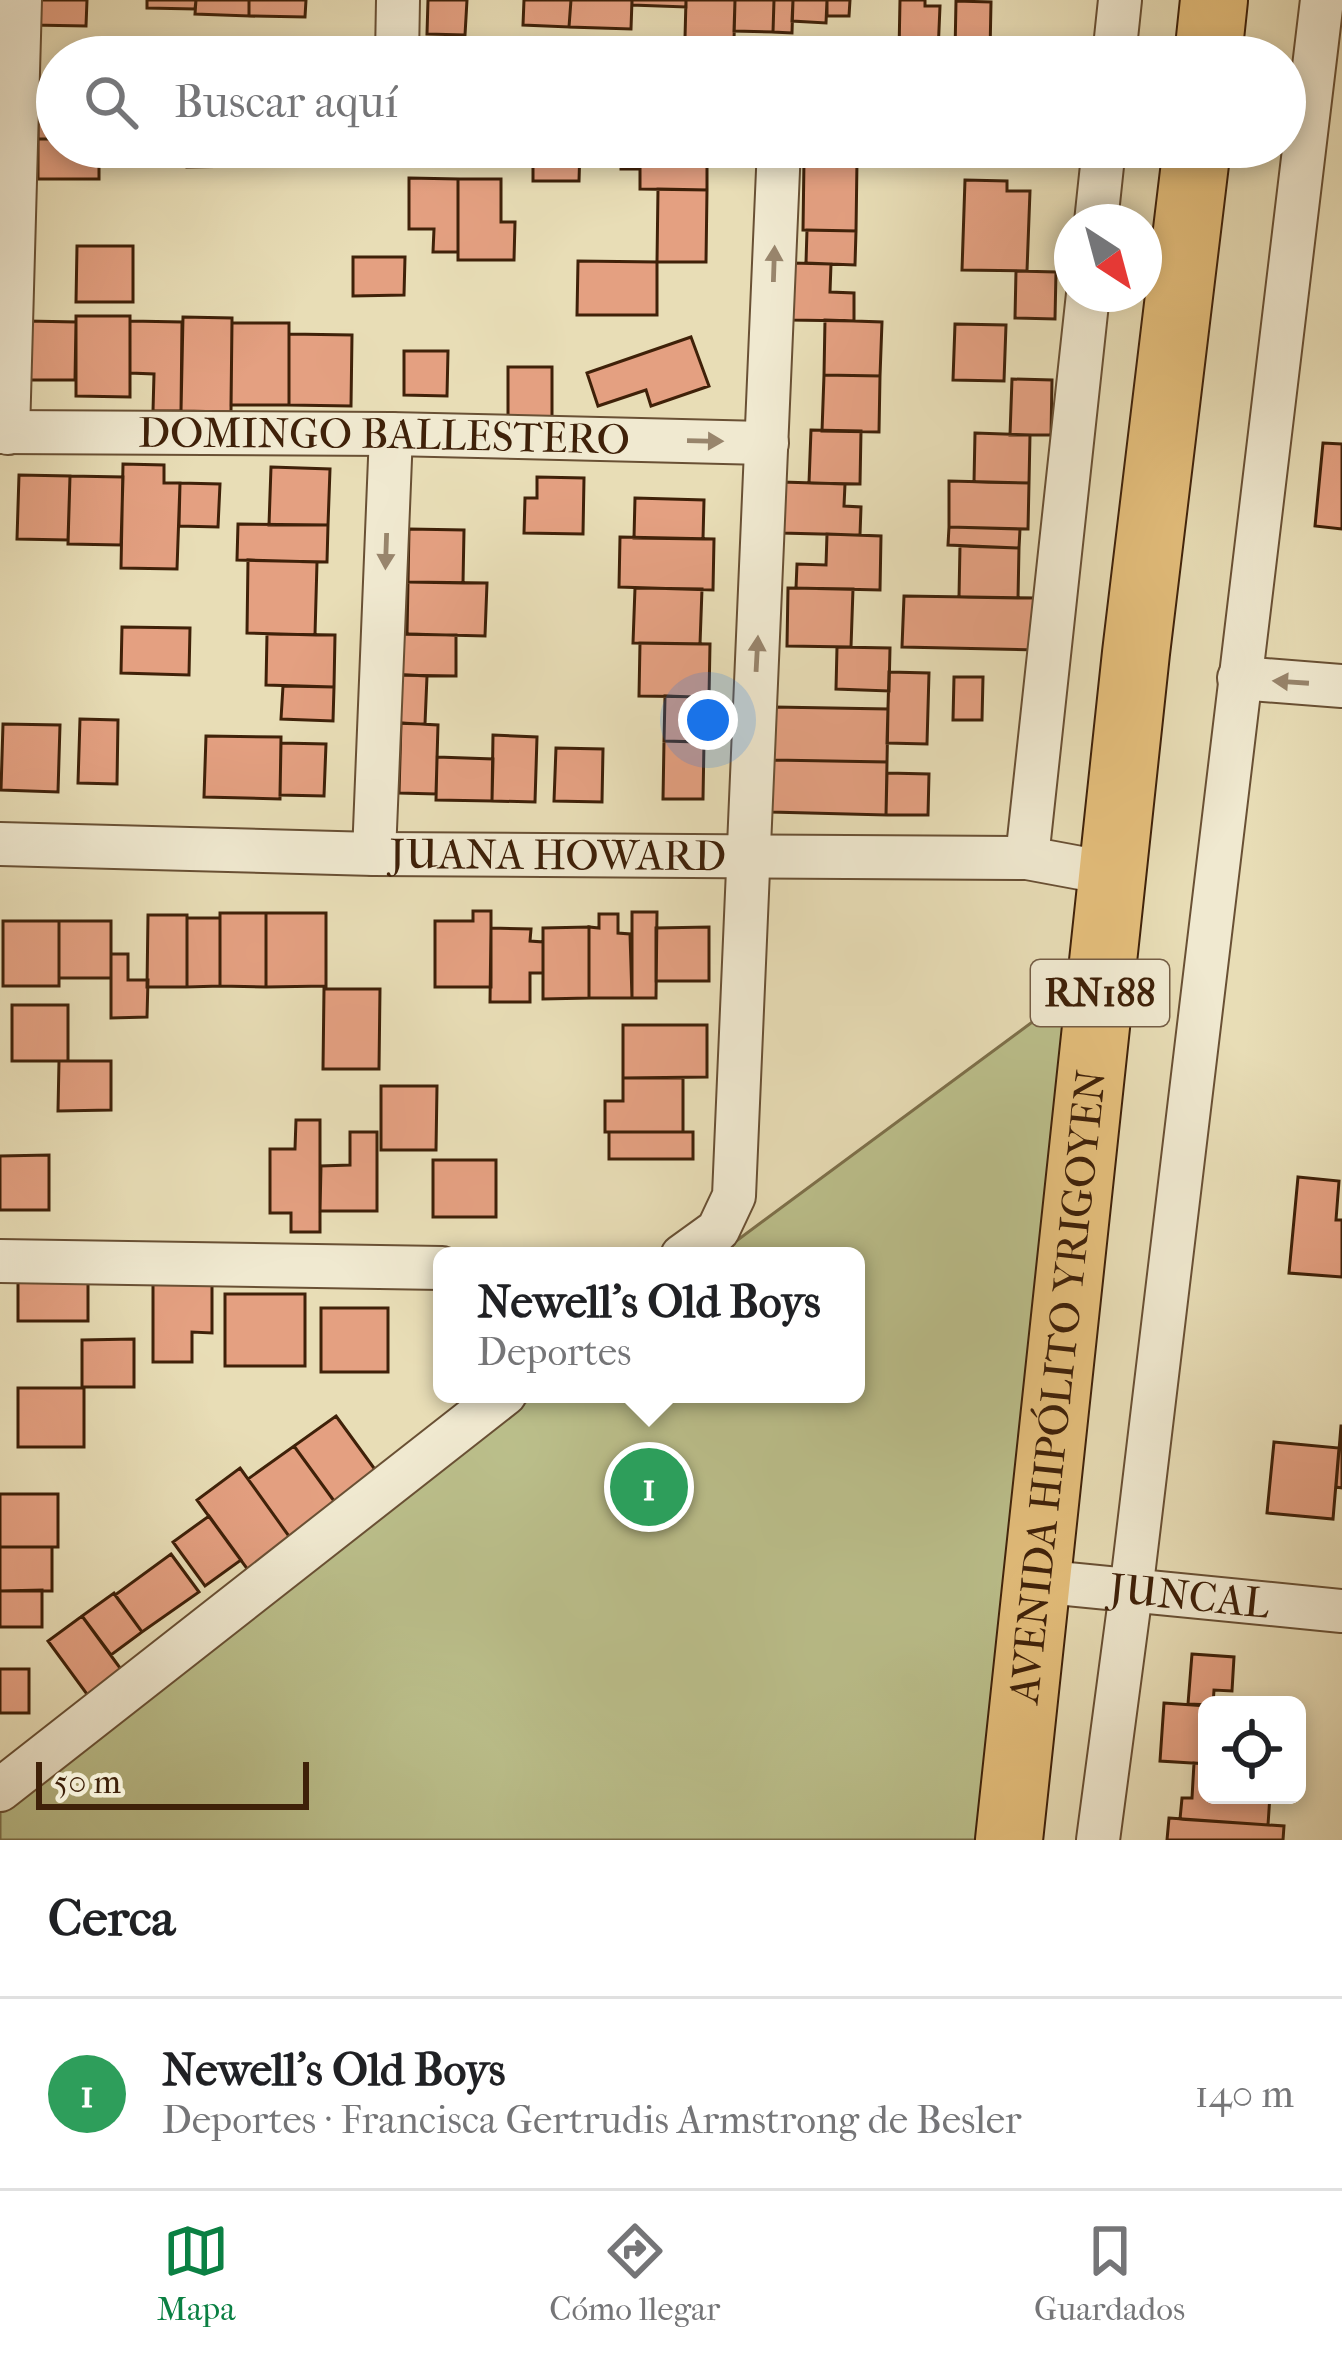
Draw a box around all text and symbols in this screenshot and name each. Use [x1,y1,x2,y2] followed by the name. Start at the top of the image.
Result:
[36,36,1306,168] search box
[78,69,144,135] icon: search
[174,76,398,129] text: Buscar aquí
[1054,204,1162,312] north arrow
[765,244,784,282] one-way arrow
[138,408,630,464] street label: DOMINGO BALLESTERO
[687,432,725,451] one-way arrow
[376,533,395,571] one-way arrow
[748,634,767,672] one-way arrow
[1272,672,1309,691] one-way arrow
[678,690,738,750] your location
[387,830,726,881] street label: JUANA HOWARD
[1031,960,1169,1026] road number: RN188
[999,1067,1116,1708] street label: AVENIDA HIPÓLITO YRIGOYEN
[433,1247,865,1403] popup
[477,1276,821,1329] text: Newell's Old Boys
[477,1329,631,1375] text: Deportes
[610,1442,688,1532] pin: 1
[1104,1563,1272,1628] street label: JUNCAL
[1198,1696,1306,1804] map controls
[1198,1696,1306,1804] button: locate
[36,1756,309,1809] scale bar
[54,1763,121,1802] text: 50 m
[48,1888,175,1948] text: Cerca
[162,2044,505,2097] text: Newell's Old Boys
[80,2071,94,2117] text: 1
[1195,2071,1294,2117] text: 140 m
[162,2097,1022,2143] text: Deportes · Francisca Gertrudis Armstrong de Besler
[157,2218,235,2329] tab: Mapa
[549,2218,720,2329] tab: Cómo llegar
[1034,2218,1185,2329] tab: Guardados

